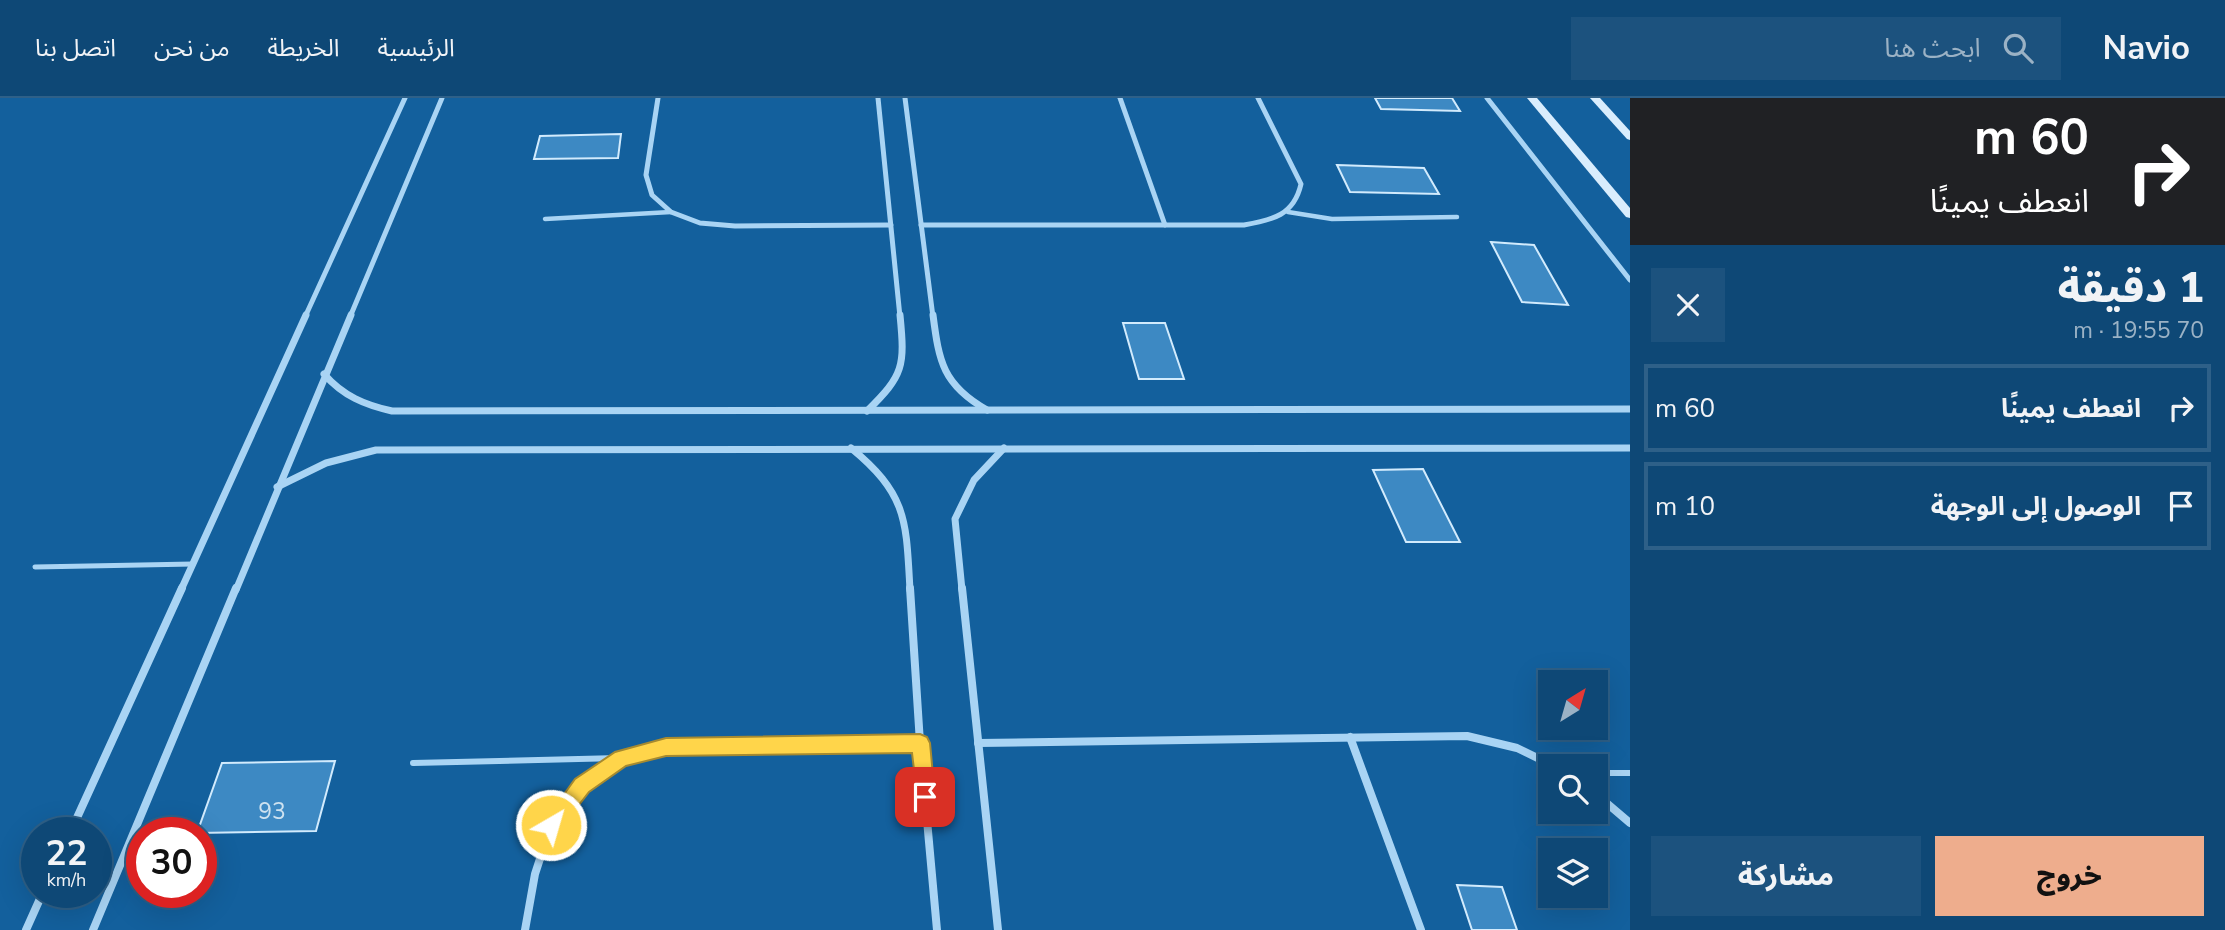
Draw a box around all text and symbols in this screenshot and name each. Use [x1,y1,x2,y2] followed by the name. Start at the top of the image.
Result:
[1571,17,2061,80] search box
[2103,26,2190,71] text: Navio
[1999,29,2037,67] icon: search
[1884,31,1981,66] text: ابحث هنا
[35,32,116,64] text: اتصل بنا
[154,32,230,64] text: من نحن
[268,32,340,64] text: الخريطة
[378,32,455,64] text: الرئيسية
[1974,104,2089,171] text: 60 m
[2113,126,2204,217] icon: right
[1930,180,2089,223] text: انعطف يمينًا
[2057,260,2204,317] text: 1 دقيقة
[1651,268,1725,342] button: close
[2073,315,2204,346] text: 70 m · 19:55
[2162,389,2200,427] icon: right
[1655,391,1715,426] text: 60 m
[2001,391,2141,426] text: انعطف يمينًا
[2162,487,2200,525] icon: arrive
[1655,489,1715,524] text: 10 m
[1931,489,2141,524] text: الوصول إلى الوجهة
[1538,670,1608,740] north arrow
[1538,670,1608,908] map controls
[1538,754,1608,824] button: search
[895,767,955,827] pin
[906,778,944,816] icon: arrive
[514,788,588,862] position arrow
[258,796,286,827] house number: 93
[126,817,217,908] speed limit sign: 30
[45,830,88,877] text: 22
[1651,836,1921,916] button: مشاركة
[1935,836,2204,916] button: خروج
[1538,838,1608,908] button: layers
[47,868,86,892] text: km/h

